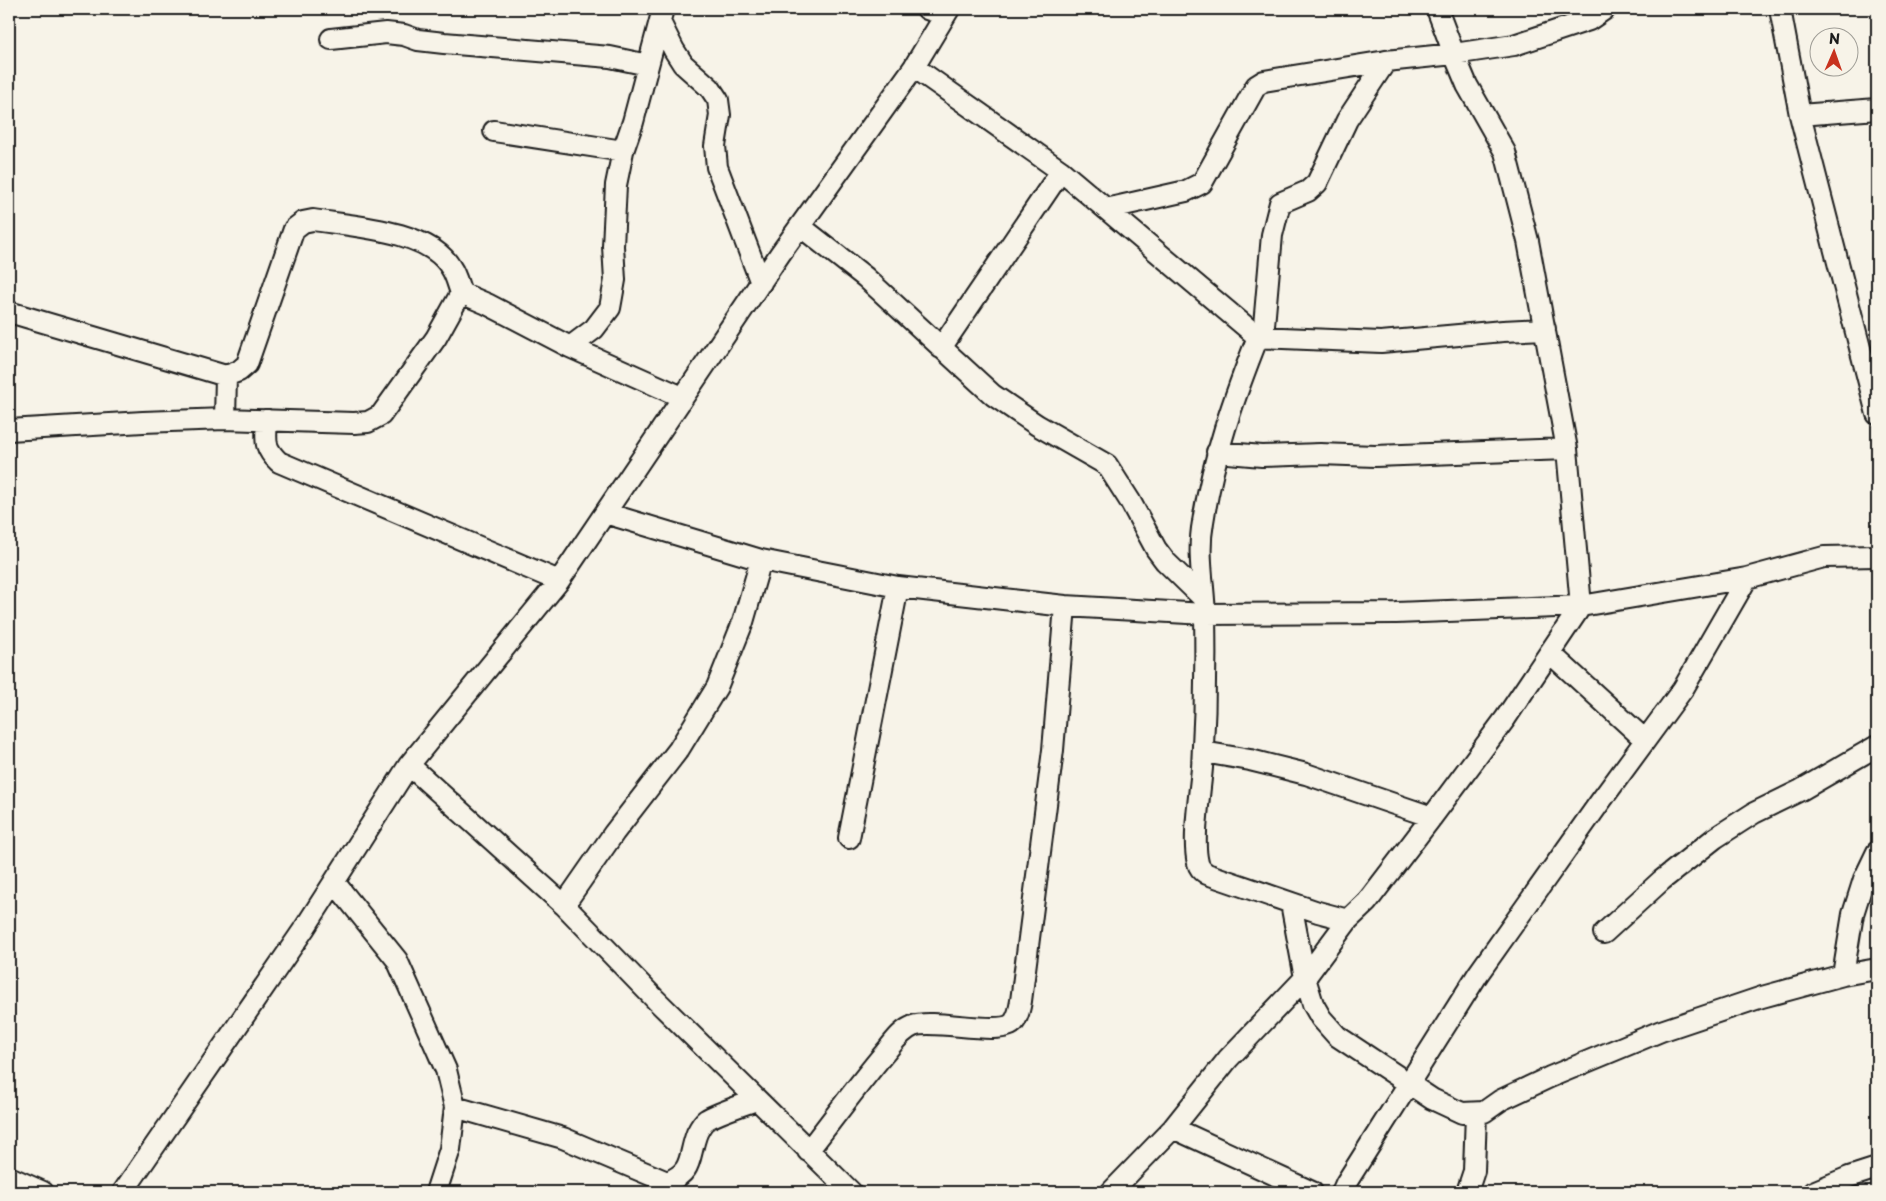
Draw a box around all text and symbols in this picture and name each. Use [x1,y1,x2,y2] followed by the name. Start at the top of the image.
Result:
[1808,28,1858,78] north arrow
[1829,28,1840,49] text: N

